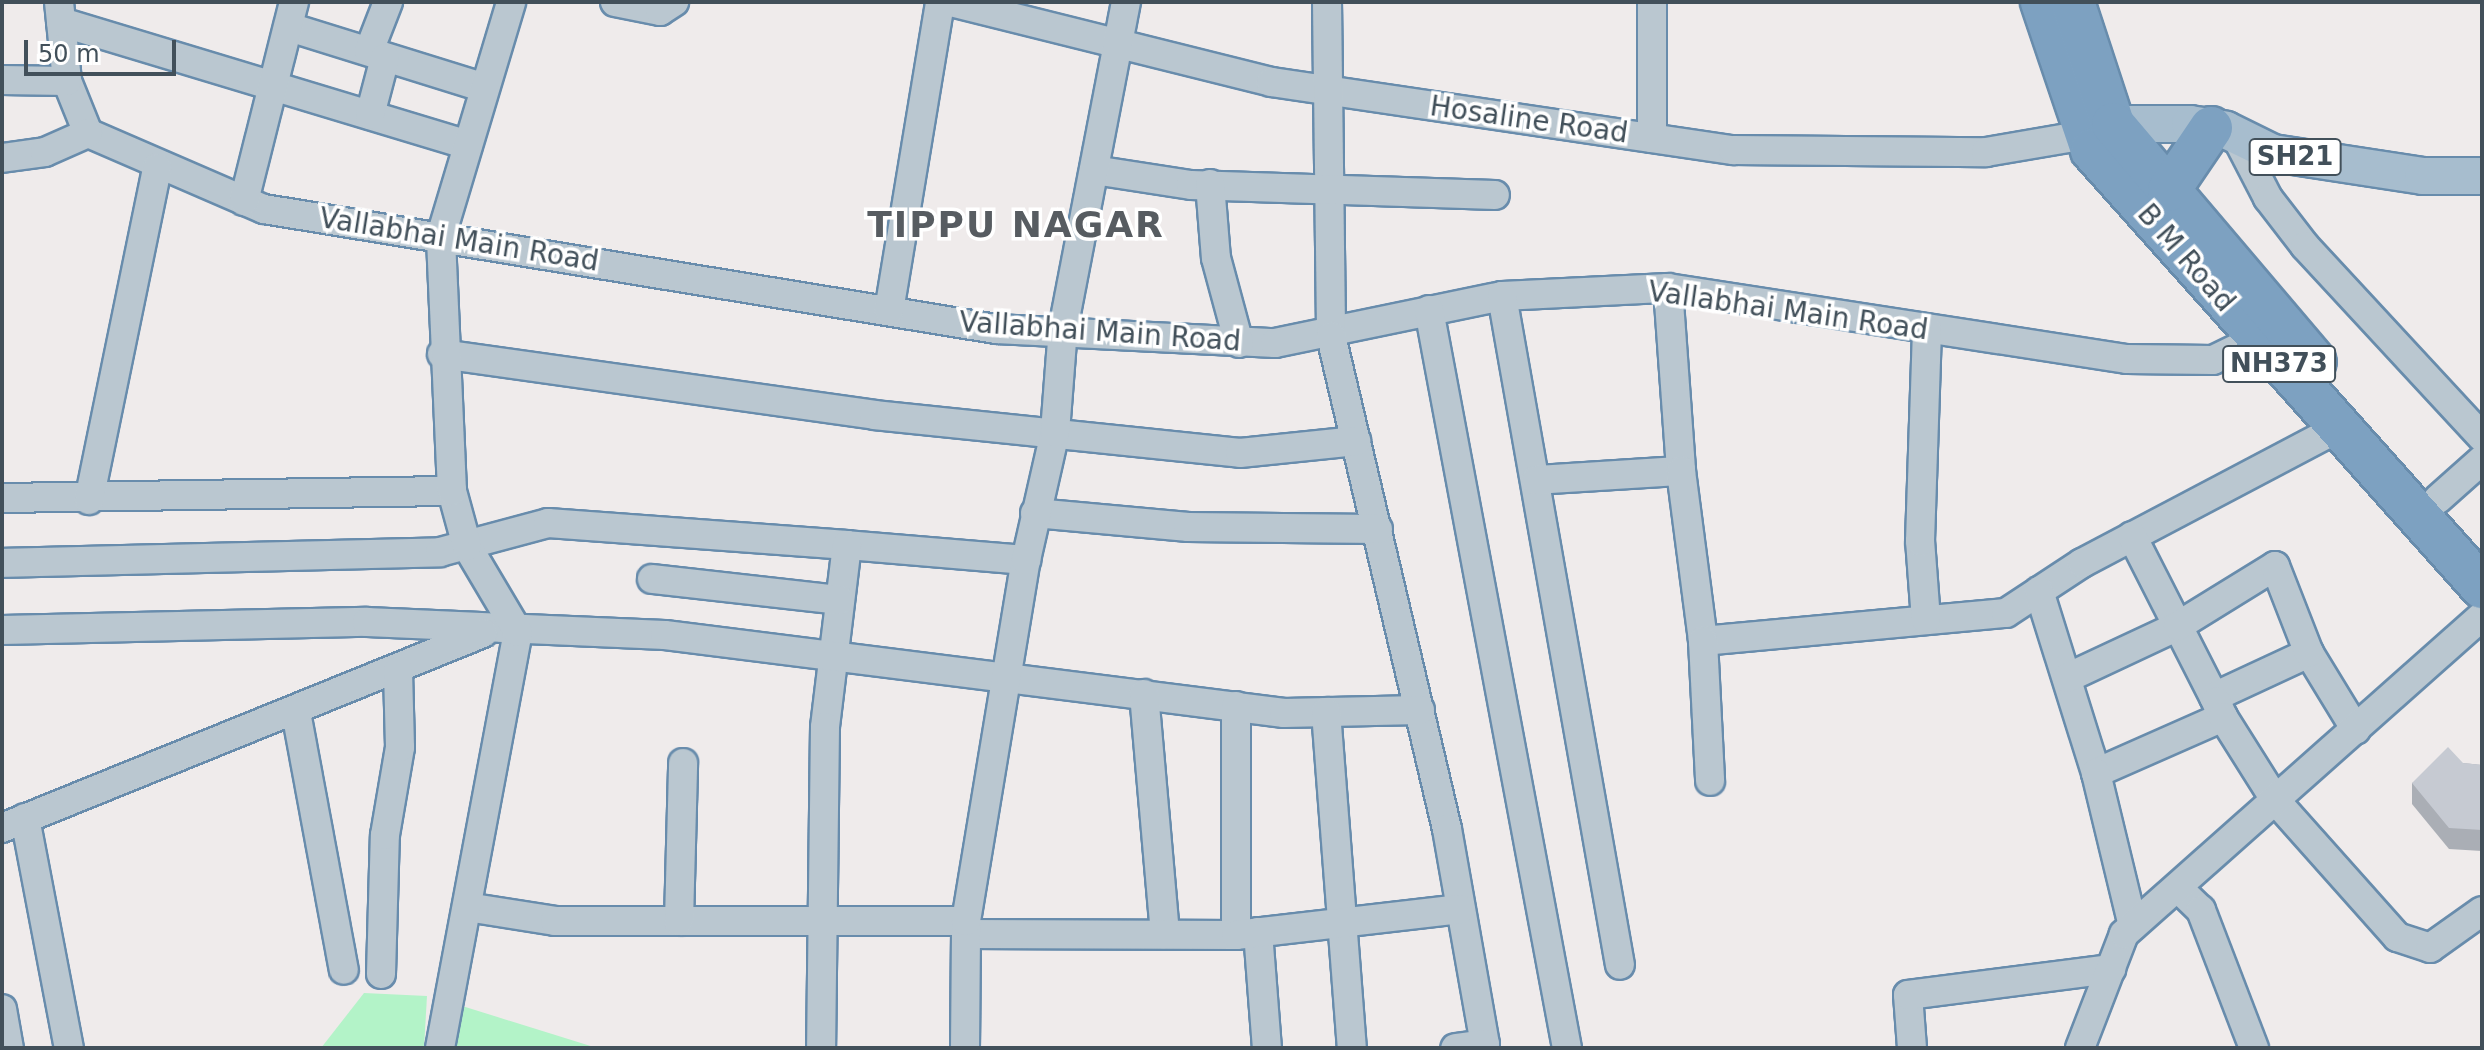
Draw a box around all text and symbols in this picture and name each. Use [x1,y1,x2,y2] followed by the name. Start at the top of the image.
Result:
[28,24,180,74] scale bar
[38,40,100,68] text: 50 m
[1428,89,1630,151] street label: Hosaline Road
[2247,135,2343,179] road number: SH21
[2130,197,2242,319] street label: B M Road
[317,201,601,279] street label: Vallabhai Main Road
[867,203,1165,247] district label: TIPPU NAGAR
[1646,275,1930,347] street label: Vallabhai Main Road
[958,305,1242,359] street label: Vallabhai Main Road
[2221,342,2337,386] road number: NH373

